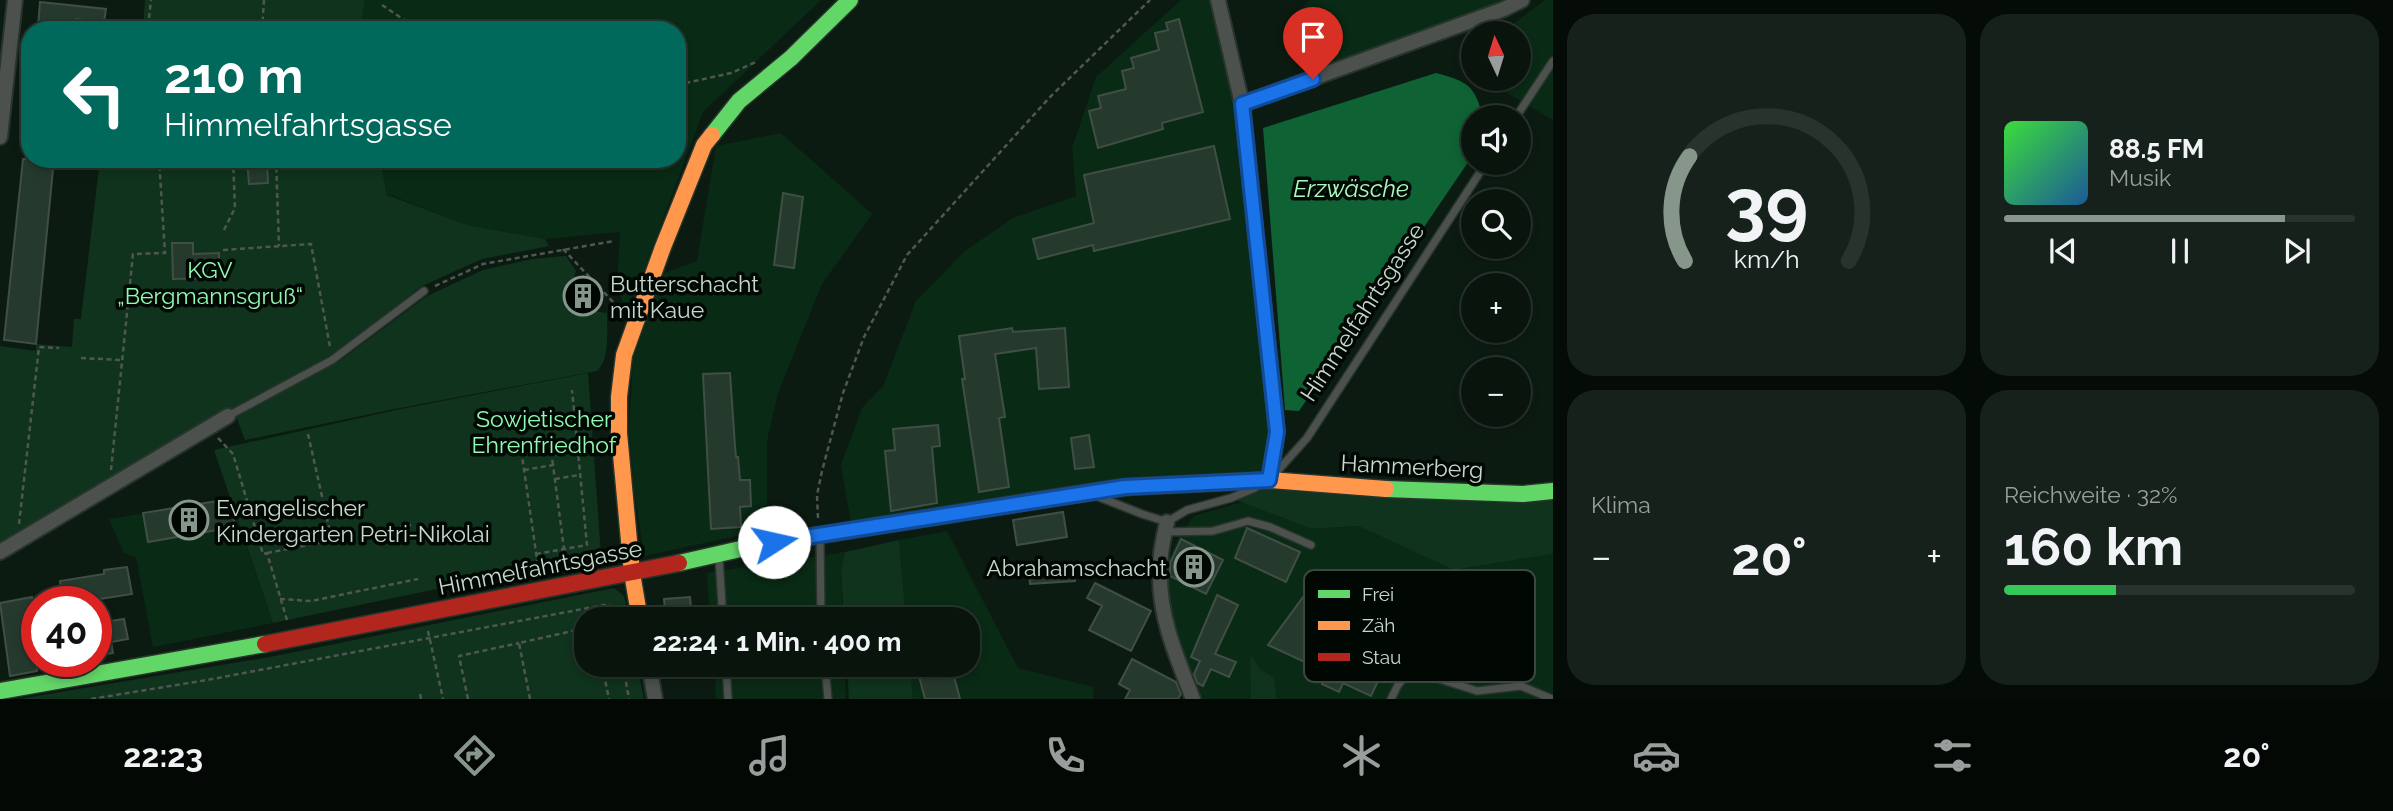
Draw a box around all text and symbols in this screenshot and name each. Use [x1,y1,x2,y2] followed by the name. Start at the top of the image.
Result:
[1283,7,1343,79] pin
[1294,18,1332,56] icon: arrive
[1461,21,1531,91] north arrow
[1461,21,1531,427] map controls
[164,47,303,104] text: 210 m
[49,49,140,140] icon: left
[1461,105,1531,175] button: sound
[164,106,452,143] text: Himmelfahrtsgasse
[2109,134,2204,164] text: 88.5 FM
[1725,164,1808,249] text: 39
[2109,164,2171,191] text: Musik
[1293,174,1409,203] water label: Erzwäsche
[1461,189,1531,259] button: search
[1294,218,1430,406] street label: Himmelfahrtsgasse
[2044,232,2082,270] icon: previous
[2161,232,2199,270] icon: pause
[2278,232,2316,270] icon: next
[1734,244,1799,274] text: km/h
[117,256,303,309] park label: KGV „Bergmannsgruß“
[610,270,759,323] place label: Butterschacht mit Kaue
[1461,273,1531,343] button: +
[562,275,604,317] building icon: Butterschacht mit Kaue
[1461,357,1531,427] button: −
[472,405,618,458] park label: Sowjetischer Ehrenfriedhof
[1340,449,1484,483] street label: Hammerberg
[2004,481,2177,508] text: Reichweite · 32%
[1591,491,1651,518] text: Klima
[216,494,490,547] place label: Evangelischer Kindergarten Petri-Nikolai
[168,499,210,541] building icon: Evangelischer Kindergarten Petri-Nikolai
[737,505,811,579] position arrow
[2004,516,2183,577] text: 160 km
[1731,526,1807,587] text: 20°
[436,534,644,600] street label: Himmelfahrtsgasse
[1591,534,1611,579] text: −
[1926,534,1942,579] text: +
[1173,546,1215,588] building icon: Abrahamschacht
[986,554,1167,581] place label: Abrahamschacht
[1304,570,1535,682] legend
[1362,583,1394,605] text: Frei
[21,586,112,677] speed limit sign: 40
[1362,614,1395,636] text: Zäh
[653,627,901,657] text: 22:24 · 1 Min. · 400 m
[1362,646,1401,668] text: Stau
[450,731,499,780] icon: directions
[745,731,794,780] icon: music
[1041,731,1090,780] icon: phone
[1337,731,1386,780] icon: climate
[1632,731,1681,780] icon: car
[1928,731,1977,780] icon: filters
[123,737,203,774] text: 22:23
[2223,737,2270,774] text: 20°

